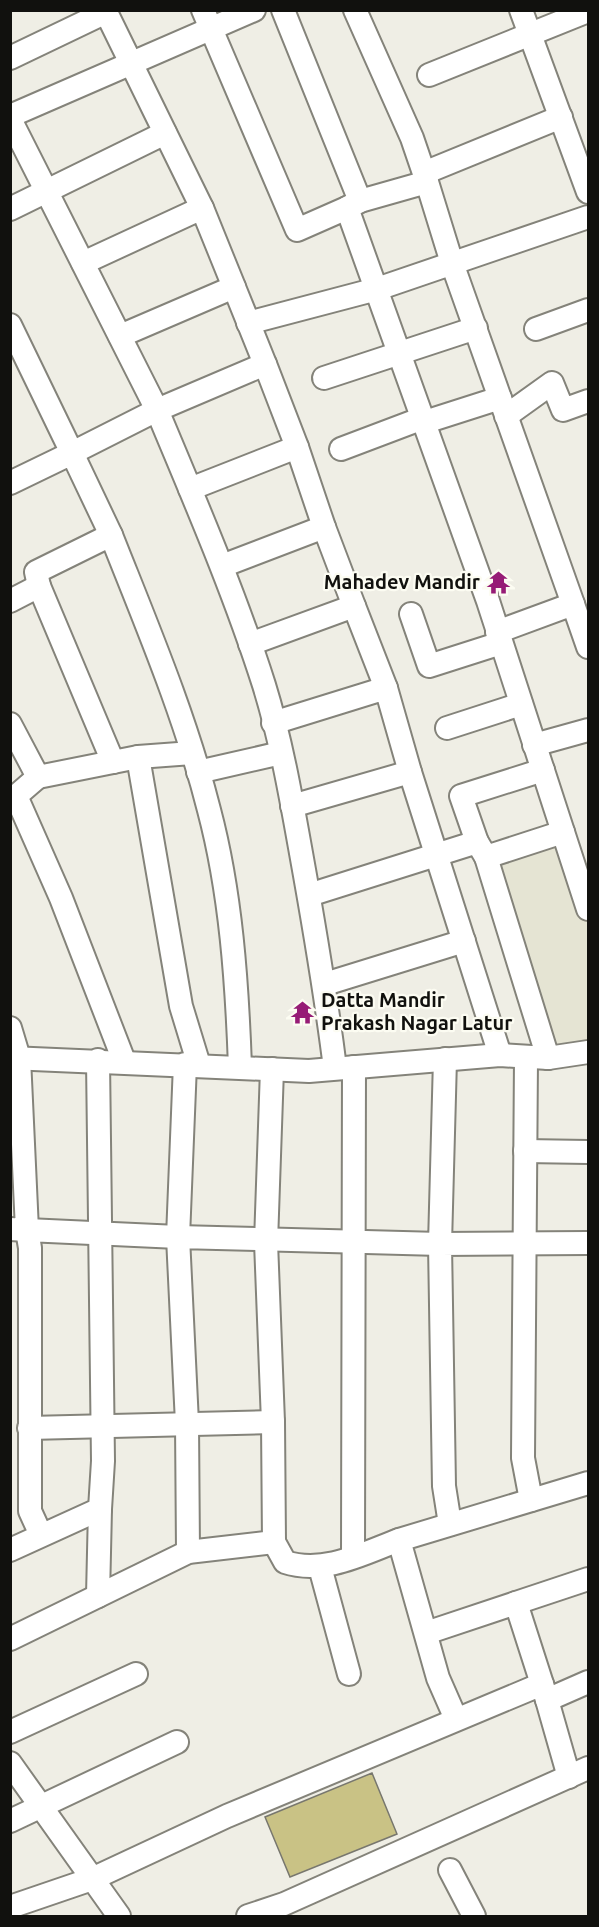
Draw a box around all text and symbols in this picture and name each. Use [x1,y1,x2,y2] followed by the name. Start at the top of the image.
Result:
[485,569,511,595] temple icon: Mahadev Mandir
[324,570,481,593] place label: Mahadev Mandir
[321,988,513,1034] place label: Datta Mandir Prakash Nagar Latur
[290,999,316,1025] temple icon: Datta Mandir Prakash Nagar Latur

